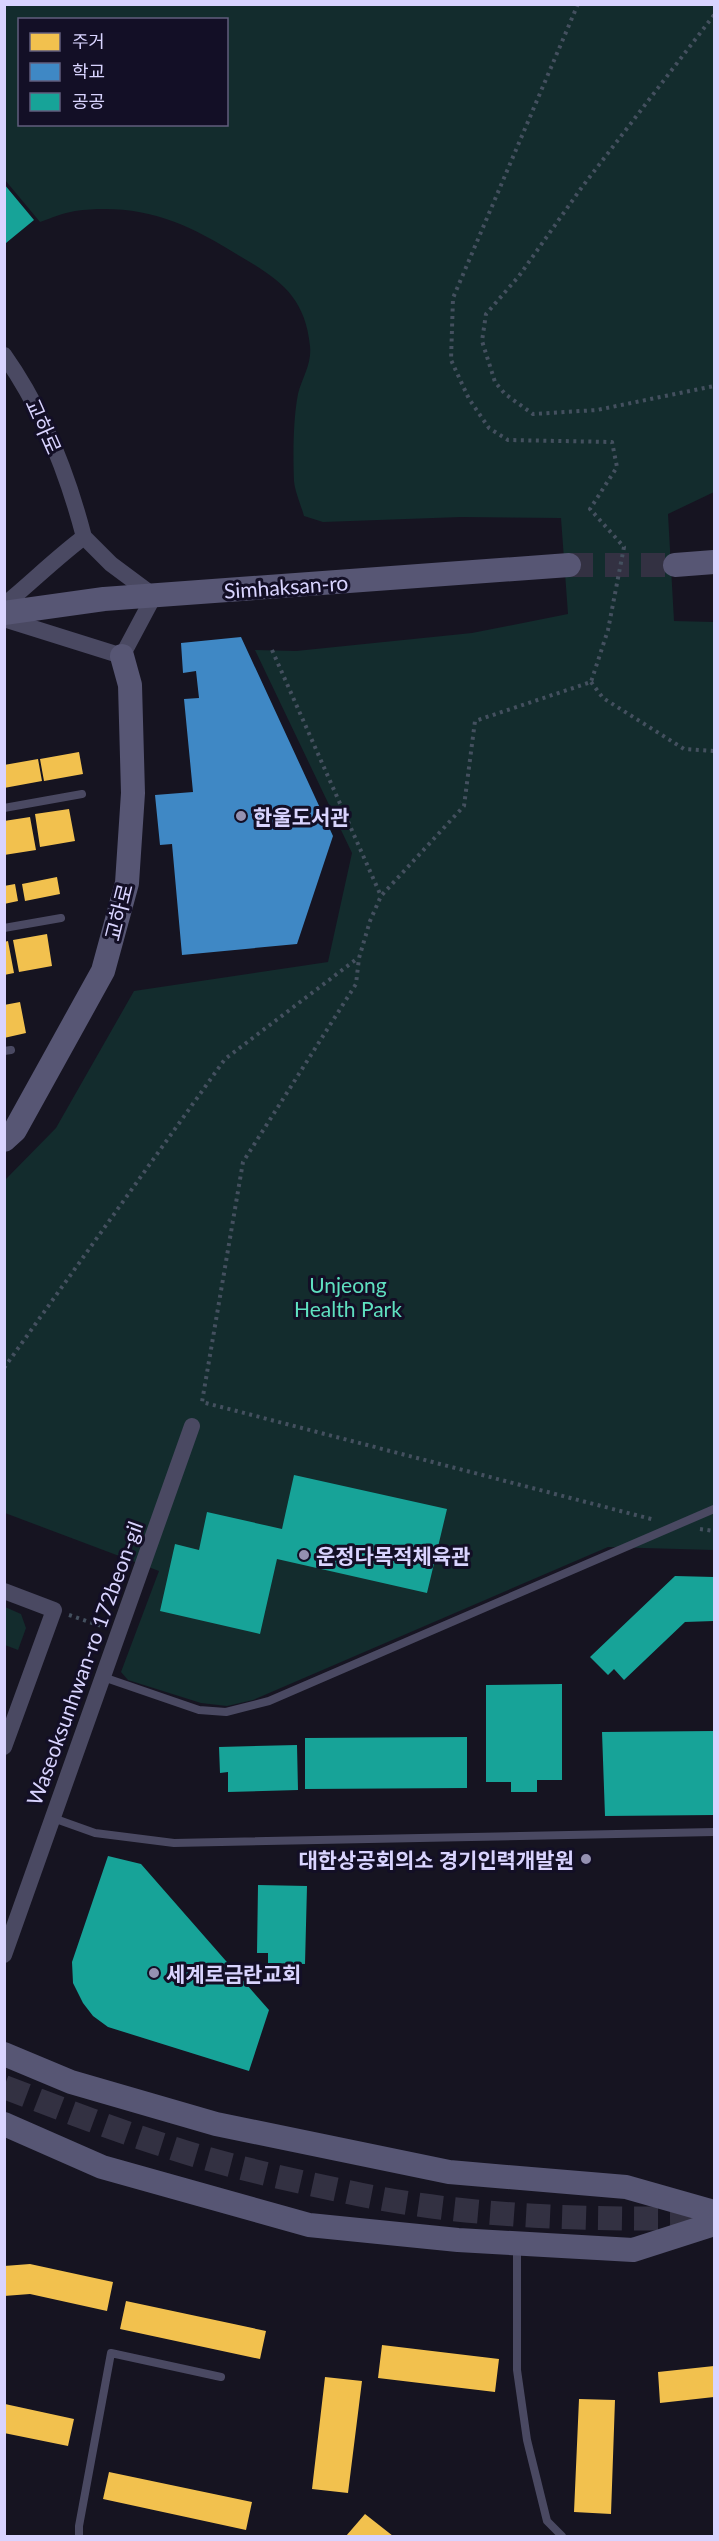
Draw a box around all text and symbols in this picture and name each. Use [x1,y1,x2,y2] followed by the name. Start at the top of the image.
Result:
[18,18,228,126] legend
[72,30,105,52] text: 주거
[72,60,105,82] text: 학교
[72,90,105,112] text: 공공
[21,394,67,458] street label: 교하로
[223,569,349,603] street label: Simhaksan-ro
[253,804,350,829] place label: 한울도서관
[234,809,248,823] marker: 한울도서관
[99,881,137,943] street label: 교하로
[294,1272,402,1321] park label: Unjeong Health Park
[21,1518,147,1808] street label: Waseoksunhwan-ro 172beon-gil
[316,1543,471,1568] place label: 운정다목적체육관
[297,1548,311,1562] marker: 운정다목적체육관
[298,1847,574,1872] place label: 대한상공회의소 경기인력개발원
[579,1852,593,1866] marker: 대한상공회의소 경기인력개발원
[166,1961,301,1986] place label: 세계로금란교회
[147,1966,161,1980] marker: 세계로금란교회

